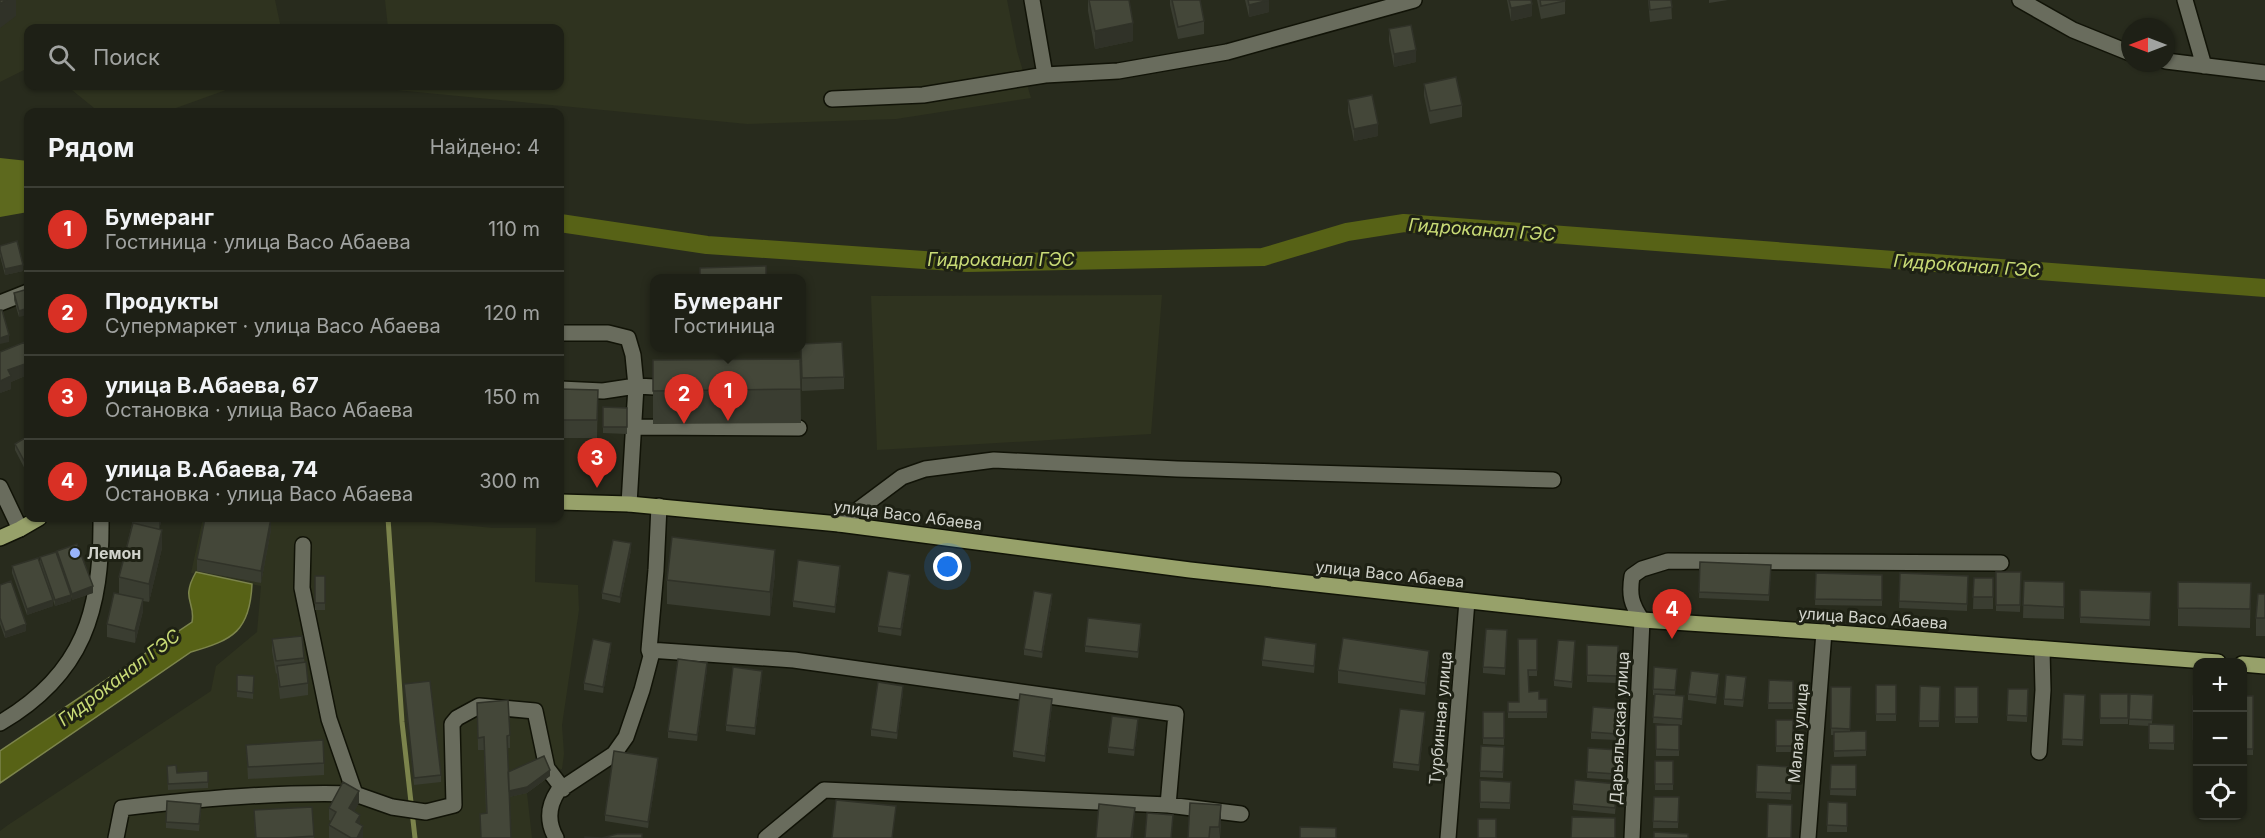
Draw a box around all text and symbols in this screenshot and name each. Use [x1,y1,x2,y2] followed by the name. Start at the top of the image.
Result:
[2121,18,2175,72] north arrow
[24,24,564,90] search box
[45,41,78,74] icon: search
[93,44,160,70] text: Поиск
[48,132,134,163] text: Рядом
[430,135,540,159] text: Найдено: 4
[105,204,214,230] text: Бумеранг
[1408,214,1556,245] water label: Гидроканал ГЭС
[63,217,72,241] text: 1
[488,217,540,241] text: 110 m
[105,230,411,254] text: Гостиница · улица Васо Абаева
[927,249,1075,270] water label: Гидроканал ГЭС
[1893,250,2041,281] water label: Гидроканал ГЭС
[650,274,806,352] popup
[105,288,219,314] text: Продукты
[674,288,782,314] text: Бумеранг
[61,301,74,325] text: 2
[484,301,540,325] text: 120 m
[105,314,441,338] text: Супермаркет · улица Васо Абаева
[674,314,775,338] text: Гостиница
[105,372,319,398] text: улица В.Абаева, 67
[708,372,748,421] pin: 1
[664,374,704,424] pin: 2
[61,385,74,409] text: 3
[484,385,540,409] text: 150 m
[105,398,413,422] text: Остановка · улица Васо Абаева
[578,438,616,488] pin: 3
[105,456,318,482] text: улица В.Абаева, 74
[61,469,74,493] text: 4
[479,469,540,493] text: 300 m
[105,482,413,506] text: Остановка · улица Васо Абаева
[833,496,983,534] street label: улица Васо Абаева
[87,543,141,563] place label: Лемон
[68,546,82,560] marker: Лемон
[933,552,962,581] your location
[1315,556,1465,592] street label: улица Васо Абаева
[1652,590,1692,639] pin: 4
[1798,603,1948,633] street label: улица Васо Абаева
[54,625,184,730] water label: Гидроканал ГЭС
[1424,650,1456,786] street label: Турбинная улица
[1605,651,1633,805] street label: Дарьяльская улица
[2193,658,2247,820] map controls
[2193,658,2247,712] button: +
[1784,682,1812,784] street label: Малая улица
[2193,712,2247,766] button: −
[2193,766,2247,820] button: locate

